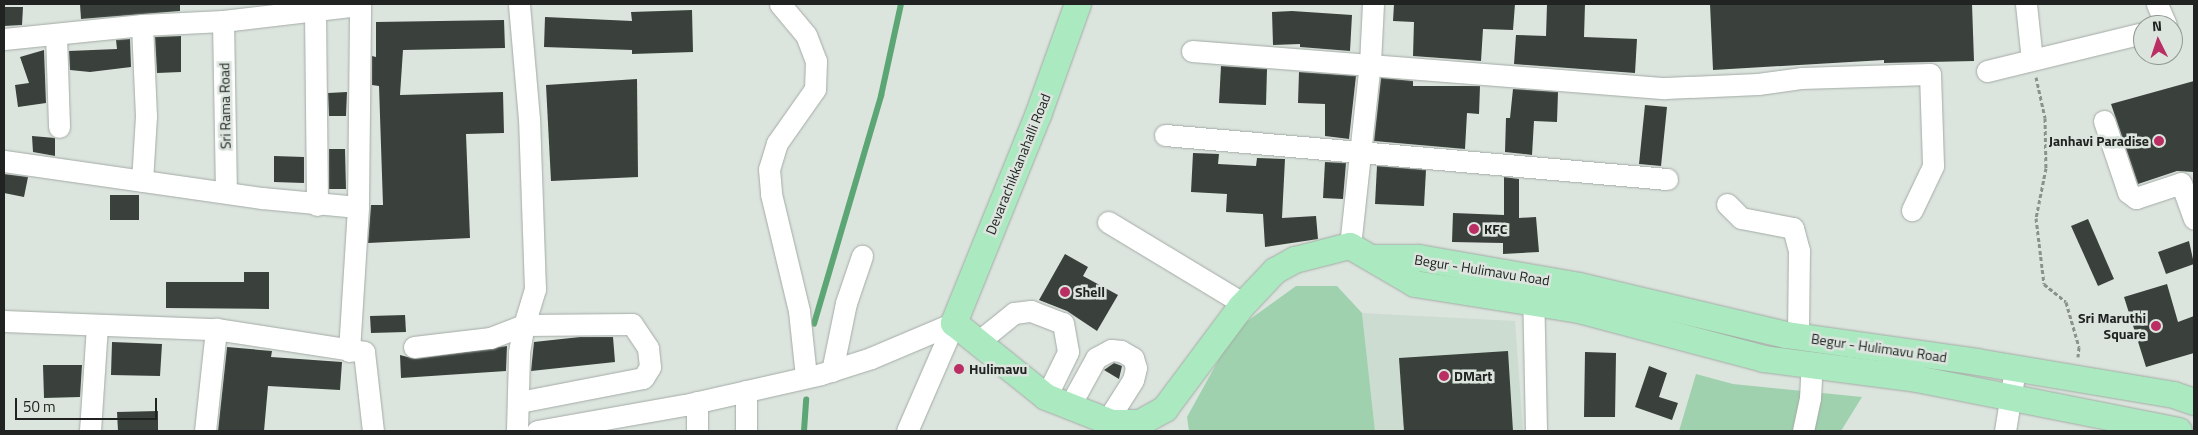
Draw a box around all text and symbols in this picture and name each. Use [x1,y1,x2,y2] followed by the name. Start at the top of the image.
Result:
[2133,15,2183,65] north arrow
[2151,15,2163,36] text: N
[216,63,234,149] street label: Sri Rama Road
[982,91,1054,237] street label: Devarachikkanahalli Road
[2049,133,2149,149] place label: Janhavi Paradise
[2153,135,2165,147] marker: Janhavi Paradise
[1484,221,1507,237] place label: KFC
[1468,223,1480,235] marker: KFC
[1413,251,1551,289] street label: Begur - Hulimavu Road
[1075,284,1105,300] place label: Shell
[1059,286,1071,298] marker: Shell
[2078,310,2146,342] place label: Sri Maruthi Square
[2150,320,2162,332] marker: Sri Maruthi Square
[1810,330,1948,366] street label: Begur - Hulimavu Road
[969,361,1027,377] place label: Hulimavu
[953,363,965,375] marker: Hulimavu
[1454,368,1492,384] place label: DMart
[1438,370,1450,382] marker: DMart
[18,388,160,420] scale bar
[23,395,56,418] text: 50 m

